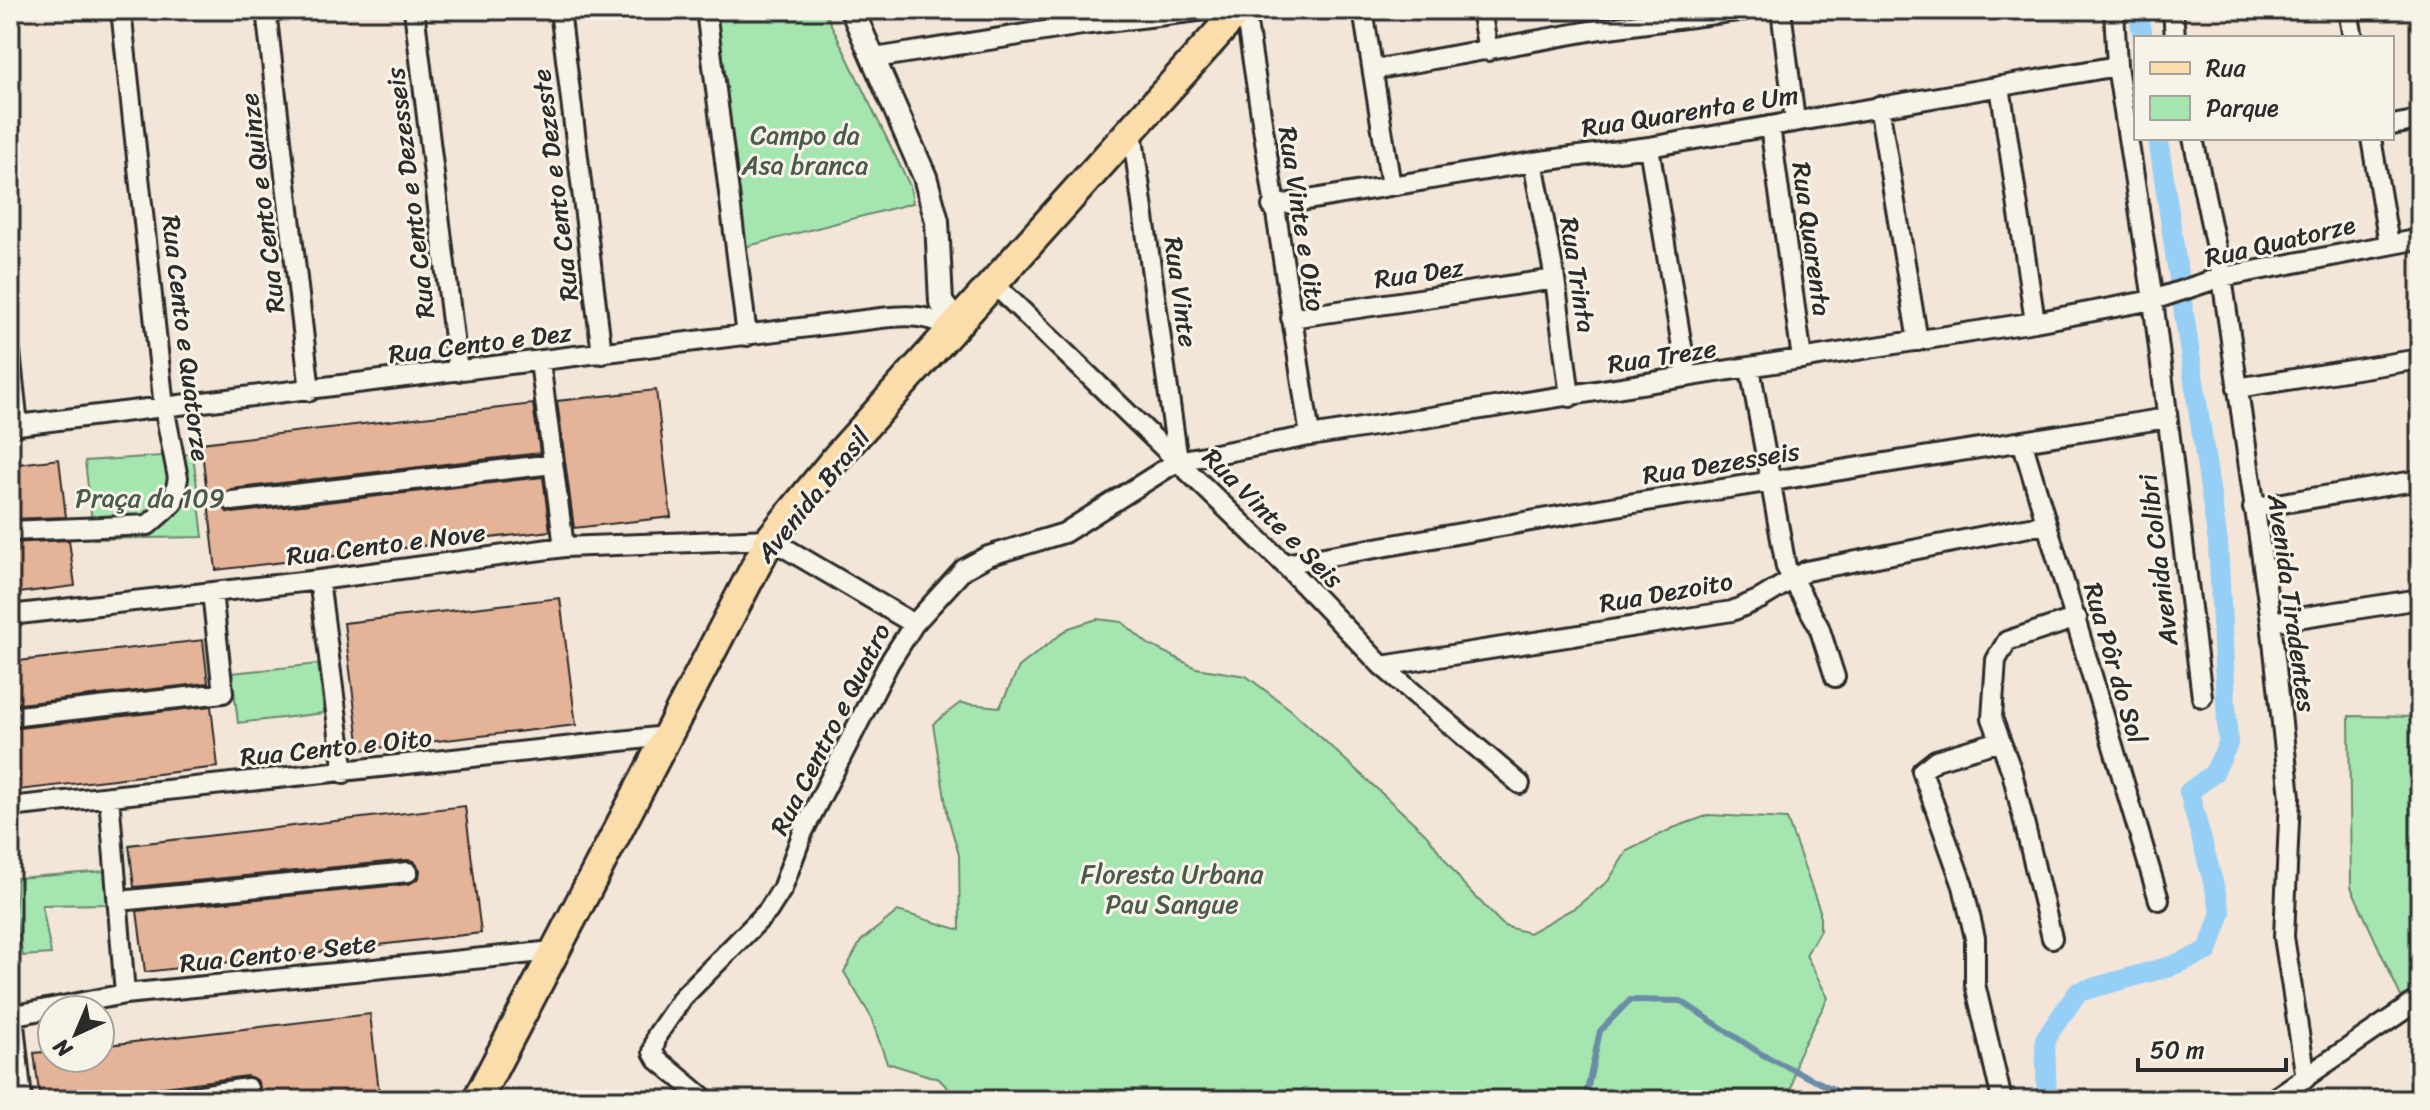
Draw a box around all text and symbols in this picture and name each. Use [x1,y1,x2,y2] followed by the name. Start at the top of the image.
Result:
[2134,36,2394,140] legend
[2206,47,2246,89] text: Rua
[372,64,448,321] street label: Rua Cento e Dezesseis
[518,66,592,304] street label: Rua Cento e Dezeste
[1578,71,1802,151] street label: Rua Quarenta e Um
[2206,87,2279,129] text: Parque
[226,90,298,316] street label: Rua Cento e Quinze
[741,112,868,188] park label: Campo da Asa branca
[1265,123,1339,315] street label: Rua Vinte e Oito
[1778,159,1846,319] street label: Rua Quarenta
[2200,201,2360,281] street label: Rua Quatorze
[148,212,224,464] street label: Rua Cento e Quatorze
[1546,214,1610,336] street label: Rua Trinta
[1151,234,1211,350] street label: Rua Vinte
[1371,244,1467,302] street label: Rua Dez
[386,309,575,377] street label: Rua Cento e Dez
[1604,325,1720,387] street label: Rua Treze
[743,416,883,574] street label: Avenida Brasil
[1639,428,1804,498] street label: Rua Dezesseis
[1191,436,1356,601] street label: Rua Vinte e Seis
[2125,471,2191,650] street label: Avenida Colibri
[75,475,225,521] park label: Praça da 109
[2254,490,2330,715] street label: Avenida Tiradentes
[284,509,488,579] street label: Rua Cento e Nove
[1596,558,1736,626] street label: Rua Dezoito
[2070,577,2160,750] street label: Rua Pôr do Sol
[757,615,903,843] street label: Rua Centro e Quatro
[238,714,434,780] street label: Rua Cento e Oito
[1081,851,1264,927] park label: Floresta Urbana Pau Sangue
[177,920,379,986] street label: Rua Cento e Sete
[36,994,116,1074] north arrow
[2138,1022,2286,1072] scale bar
[43,1028,82,1068] text: N
[2150,1029,2205,1071] text: 50 m

